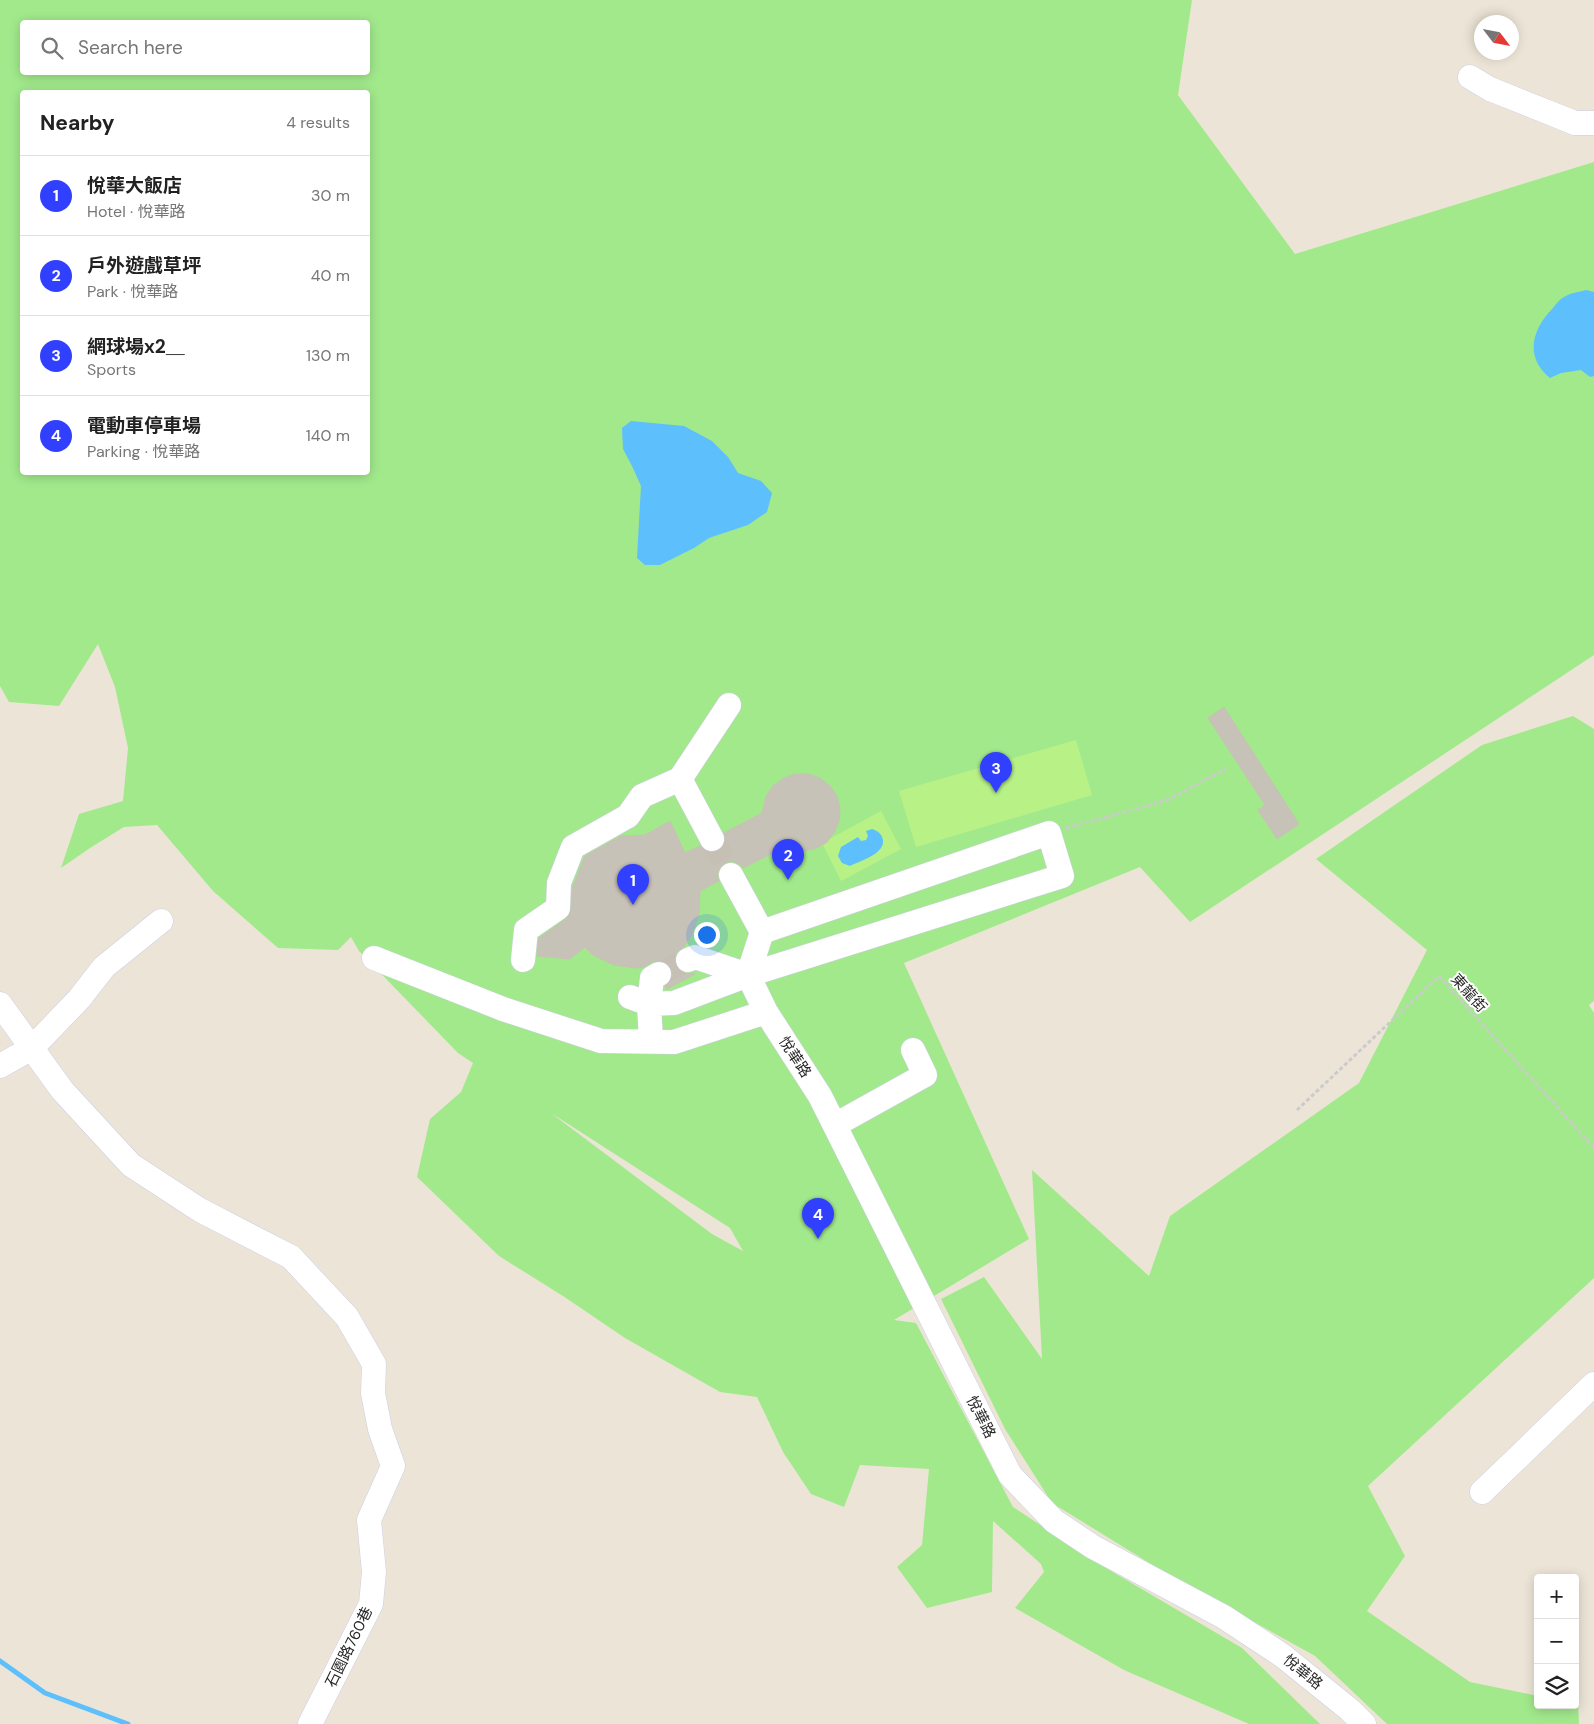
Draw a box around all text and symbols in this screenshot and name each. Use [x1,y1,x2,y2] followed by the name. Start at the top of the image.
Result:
[1474,15,1519,60] north arrow
[20,20,370,75] search box
[38,34,66,62] icon: search
[78,35,183,60] text: Search here
[40,109,114,137] text: Nearby
[286,112,350,133] text: 4 results
[87,173,182,198] text: 悅華大飯店
[53,185,59,206] text: 1
[311,185,350,206] text: 30 m
[87,201,185,222] text: Hotel · 悅華路
[87,253,201,278] text: 戶外遊戲草坪
[51,265,61,286] text: 2
[311,265,350,286] text: 40 m
[87,281,178,302] text: Park · 悅華路
[87,334,185,359] text: 網球場x2＿
[51,345,61,366] text: 3
[306,345,350,366] text: 130 m
[87,359,136,380] text: Sports
[87,413,201,438] text: 電動車停車場
[51,425,61,446] text: 4
[306,425,350,446] text: 140 m
[87,441,200,462] text: Parking · 悅華路
[980,752,1012,793] pin: 3
[772,839,804,880] pin: 2
[617,864,649,905] pin: 1
[694,922,720,948] your location
[1447,970,1491,1016] street label: 東龍街
[774,1033,816,1081] street label: 悅華路
[802,1198,834,1239] pin: 4
[962,1392,1000,1442] street label: 悅華路
[1534,1574,1579,1709] map controls
[1534,1574,1579,1619] button: +
[321,1603,377,1691] street label: 石園路760巷
[1534,1619,1579,1664] button: −
[1279,1650,1327,1694] street label: 悅華路
[1534,1664,1579,1709] button: layers

